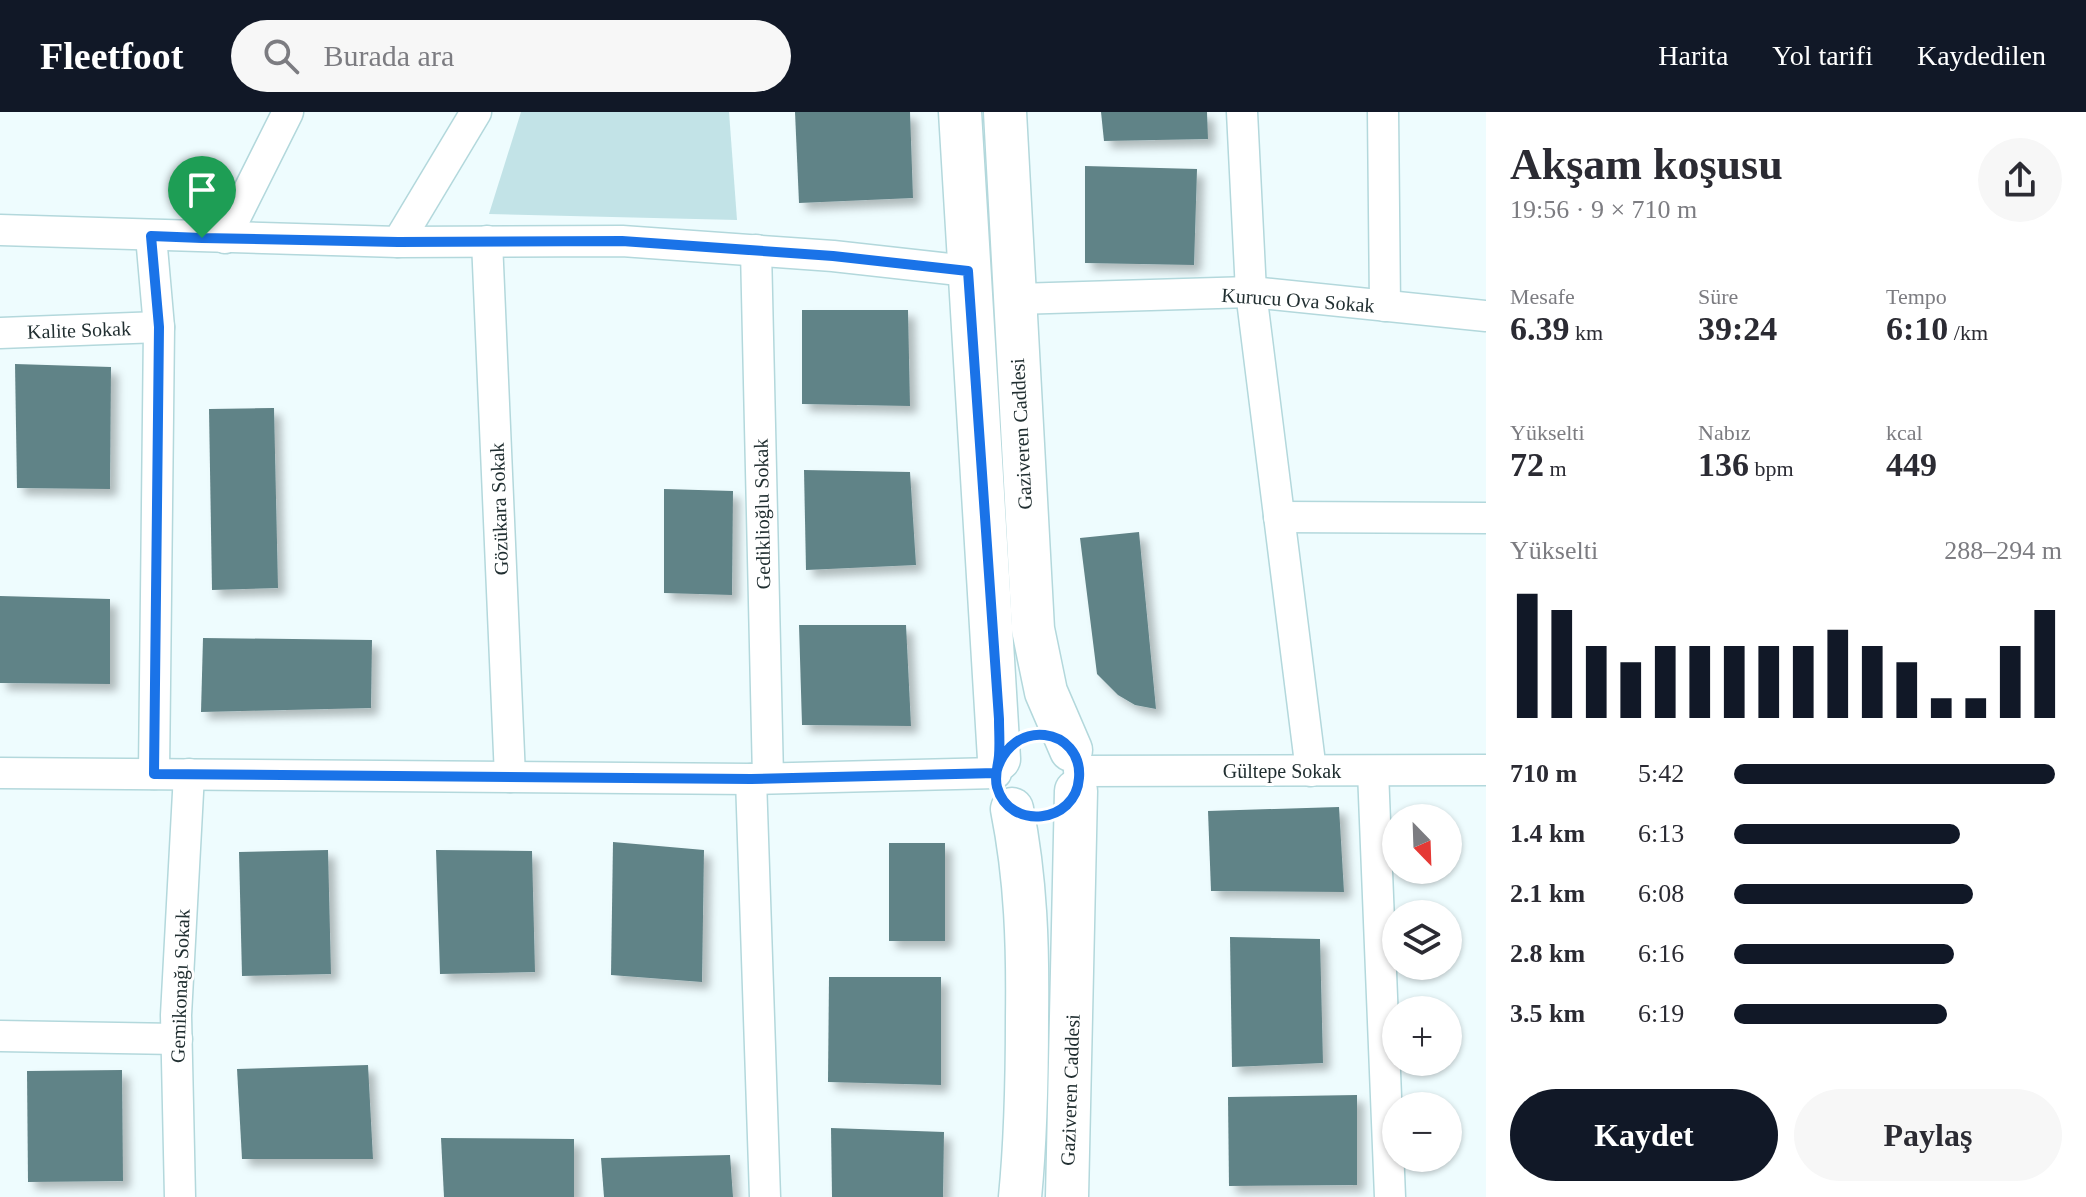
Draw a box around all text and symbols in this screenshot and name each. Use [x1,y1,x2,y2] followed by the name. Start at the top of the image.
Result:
[231,20,791,92] search box
[259,34,303,78] icon: search
[40,35,183,77] text: Fleetfoot
[323,39,454,72] text: Burada ara
[1658,40,1728,71] text: Harita
[1772,40,1873,71] text: Yol tarifi
[1917,40,2046,71] text: Kaydedilen
[1978,138,2062,222] button: share
[1510,140,1783,189] text: Akşam koşusu
[168,156,236,238] pin
[180,168,224,212] icon: arrive
[1510,195,1697,224] text: 19:56 · 9 × 710 m
[1221,284,1375,316] street label: Kurucu Ova Sokak
[1510,284,1575,309] text: Mesafe
[1698,284,1738,309] text: Süre
[1886,284,1947,309] text: Tempo
[1510,310,1570,347] text: 6.39
[1698,310,1777,347] text: 39:24
[1886,310,1948,347] text: 6:10
[27,317,131,343] street label: Kalite Sokak
[1570,320,1603,345] text: km
[1948,320,1988,345] text: /km
[1006,357,1036,510] street label: Gaziveren Caddesi
[1510,420,1585,445] text: Yükselti
[1698,420,1751,445] text: Nabız
[1886,420,1923,445] text: kcal
[750,439,775,589] street label: Gediklioğlu Sokak
[486,442,512,576] street label: Gözükara Sokak
[1510,446,1544,483] text: 72
[1698,446,1749,483] text: 136
[1886,446,1937,483] text: 449
[1544,456,1567,481] text: m
[1749,456,1794,481] text: bpm
[1510,536,1598,565] text: Yükselti
[1944,536,2062,565] text: 288–294 m
[1510,759,1577,788] text: 710 m
[1638,759,1684,788] text: 5:42
[1223,760,1341,783] street label: Gültepe Sokak
[1382,804,1462,884] north arrow
[1382,804,1462,1172] map controls
[1510,819,1585,848] text: 1.4 km
[1638,819,1684,848] text: 6:13
[1510,879,1585,908] text: 2.1 km
[1638,879,1684,908] text: 6:08
[1382,900,1462,980] button: layers
[166,909,195,1063] street label: Gemikonağı Sokak
[1510,939,1585,968] text: 2.8 km
[1638,939,1684,968] text: 6:16
[1382,996,1462,1076] button: +
[1510,999,1585,1028] text: 3.5 km
[1638,999,1684,1028] text: 6:19
[1056,1013,1084,1166] street label: Gaziveren Caddesi
[1510,1089,1778,1181] button: Kaydet
[1794,1089,2062,1181] button: Paylaş
[1382,1092,1462,1172] button: −

